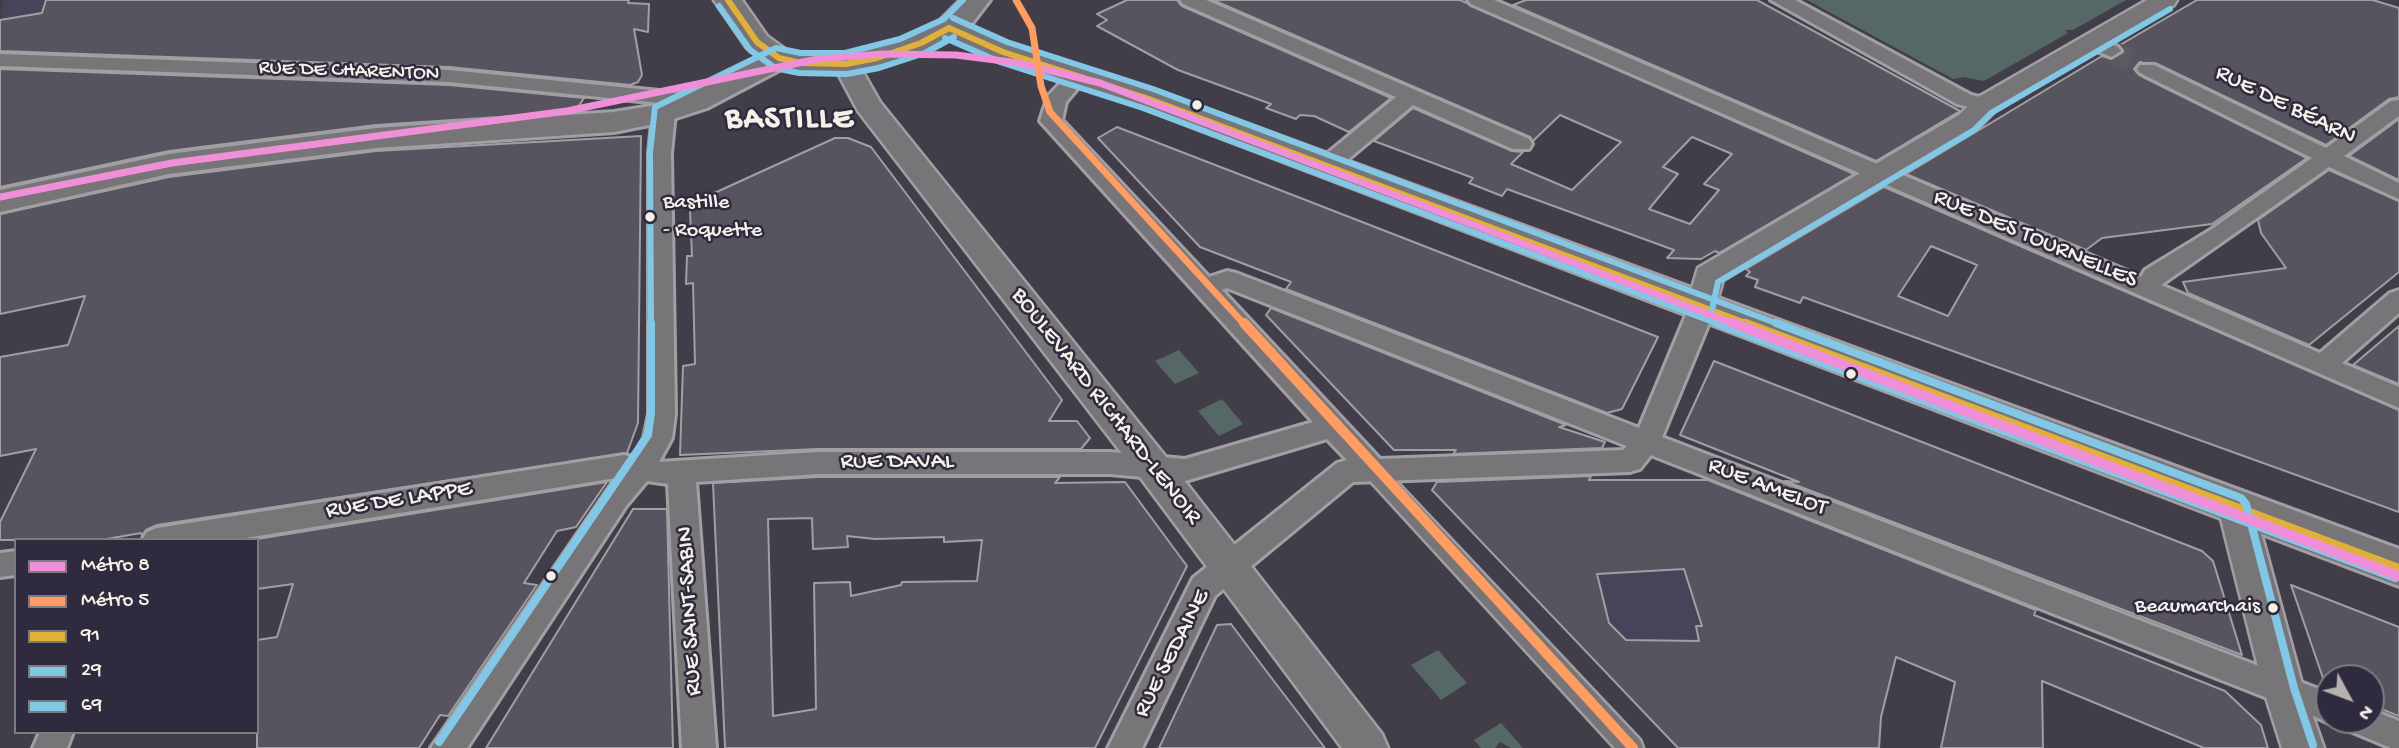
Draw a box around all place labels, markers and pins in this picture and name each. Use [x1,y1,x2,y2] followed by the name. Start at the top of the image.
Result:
[1190,98,1204,112] unlabelled marker
[663,191,762,242] place label: Bastille - Roquette
[643,210,657,224] marker: Bastille - Roquette
[1844,367,1858,381] unlabelled marker
[544,569,558,583] unlabelled marker
[2135,595,2260,621] place label: Beaumarchais
[2266,601,2280,615] marker: Beaumarchais

